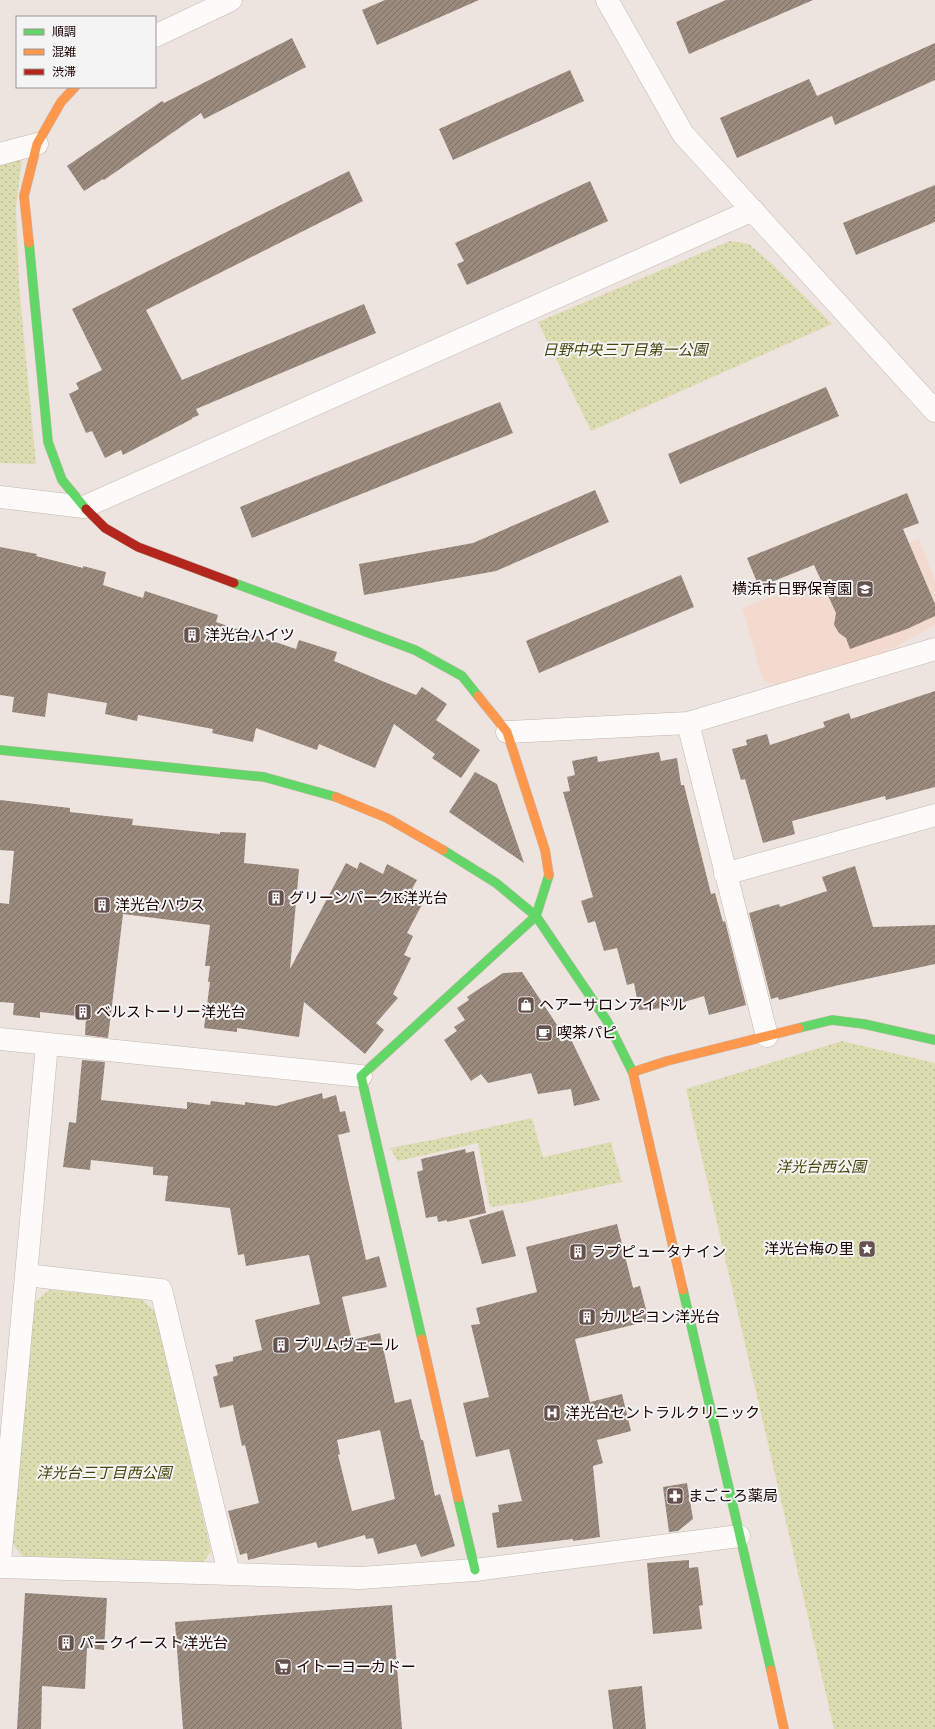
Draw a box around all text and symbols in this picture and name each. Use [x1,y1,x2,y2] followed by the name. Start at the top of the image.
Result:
[16,16,156,88] legend
[52,25,76,39] text: 順調
[52,45,76,59] text: 混雑
[52,65,76,79] text: 渋滞
[542,341,709,359] park label: 日野中央三丁目第一公園
[855,579,875,599] school or university icon: 横浜市日野保育園
[732,580,852,598] place label: 横浜市日野保育園
[182,625,202,645] building icon: 洋光台ハイツ
[205,626,295,644] place label: 洋光台ハイツ
[266,888,286,908] building icon: グリーンパークK洋光台
[289,889,448,907] place label: グリーンパークK洋光台
[92,895,112,915] building icon: 洋光台ハウス
[115,896,205,914] place label: 洋光台ハウス
[516,995,536,1015] shop icon: ヘアーサロンアイドル
[539,996,687,1014] place label: ヘアーサロンアイドル
[73,1002,93,1022] building icon: ベルストーリー洋光台
[96,1003,246,1021] place label: ベルストーリー洋光台
[534,1023,554,1043] cafe icon: 喫茶パピ
[557,1024,617,1042] place label: 喫茶パピ
[776,1158,868,1176] park label: 洋光台西公園
[857,1239,877,1259] place icon: 洋光台梅の里
[764,1240,854,1258] place label: 洋光台梅の里
[568,1242,588,1262] building icon: ラプピュータナイン
[591,1243,726,1261] place label: ラプピュータナイン
[577,1307,597,1327] building icon: カルピヨン洋光台
[600,1308,720,1326] place label: カルピヨン洋光台
[271,1335,291,1355] building icon: プリムヴェール
[294,1336,399,1354] place label: プリムヴェール
[542,1403,562,1423] hospital icon: 洋光台セントラルクリニック
[565,1404,760,1422] place label: 洋光台セントラルクリニック
[36,1464,173,1482] park label: 洋光台三丁目西公園
[665,1486,685,1506] pharmacy icon: まごころ薬局
[688,1487,778,1505] place label: まごころ薬局
[56,1633,76,1653] building icon: パークイースト洋光台
[79,1634,228,1652] place label: パークイースト洋光台
[273,1657,293,1677] supermarket icon: イトーヨーカドー
[296,1658,416,1676] place label: イトーヨーカドー

